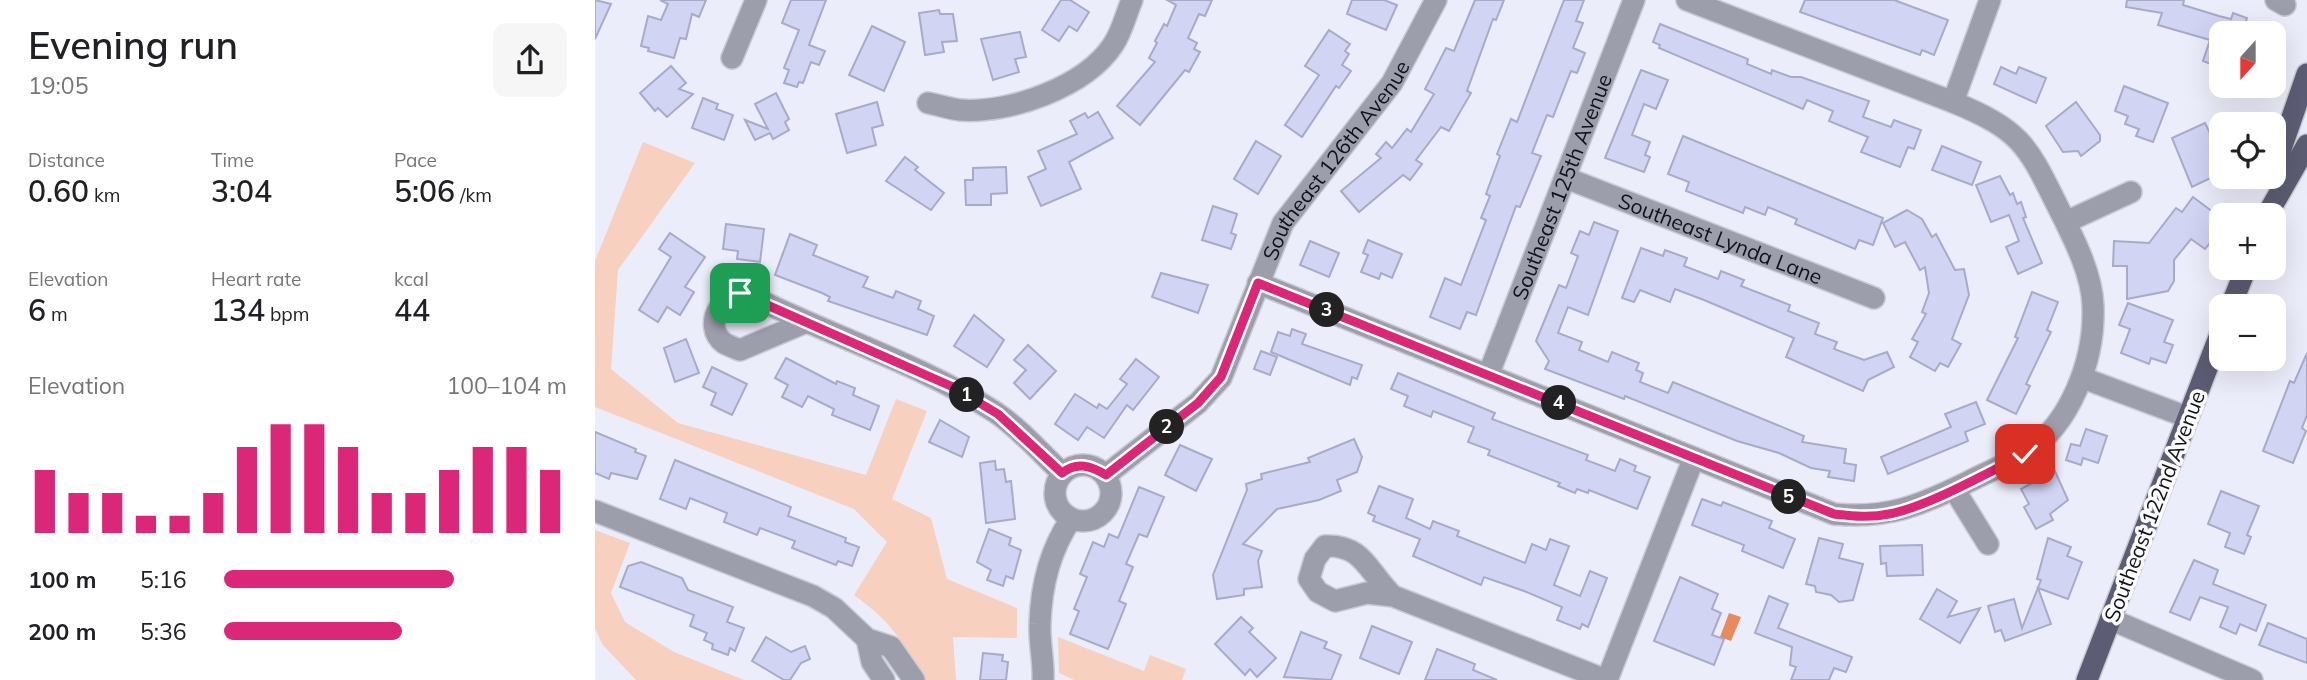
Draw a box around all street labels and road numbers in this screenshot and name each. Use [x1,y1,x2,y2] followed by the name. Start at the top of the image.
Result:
[1256,56,1415,264] street label: Southeast 126th Avenue
[1506,70,1617,303] street label: Southeast 125th Avenue
[1615,187,1826,290] street label: Southeast Lynda Lane
[2098,387,2210,625] street label: Southeast 122nd Avenue

